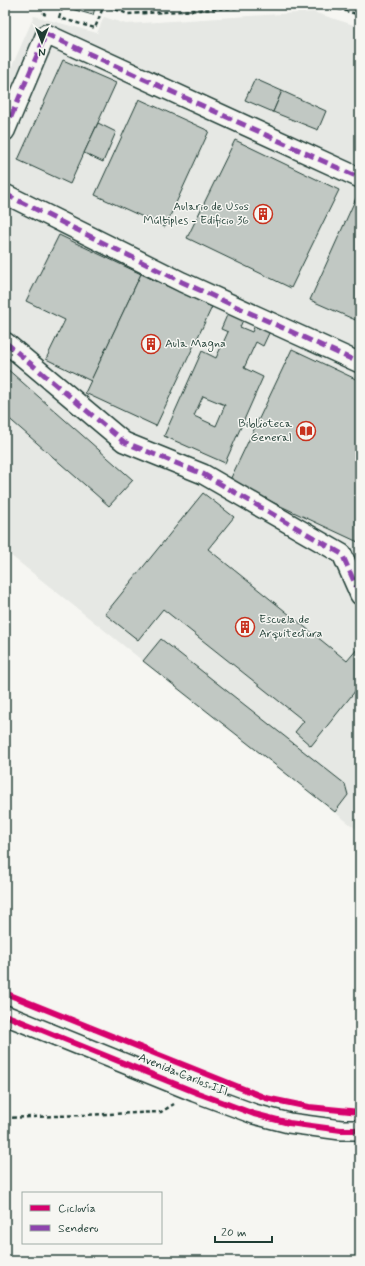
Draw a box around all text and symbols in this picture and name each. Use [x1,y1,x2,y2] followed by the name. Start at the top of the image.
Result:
[22,22,62,62] north arrow
[38,44,46,58] text: N
[143,199,249,229] place label: Aulario de Usos Múltiples - Edificio 36
[252,203,274,225] building icon: Aulario de Usos Múltiples - Edificio 36
[140,333,162,355] building icon: Aula Magna
[165,336,226,352] place label: Aula Magna
[238,416,293,446] place label: Biblioteca General
[295,420,317,442] library icon: Biblioteca General
[259,612,323,642] place label: Escuela de Arquitectura
[234,616,256,638] building icon: Escuela de Arquitectura
[136,1050,230,1100] street label: Avenida Carlos III
[22,1192,162,1244] legend
[58,1201,96,1217] text: Ciclovía
[215,1218,272,1244] scale bar
[58,1221,99,1237] text: Sendero
[221,1225,247,1241] text: 20 m

